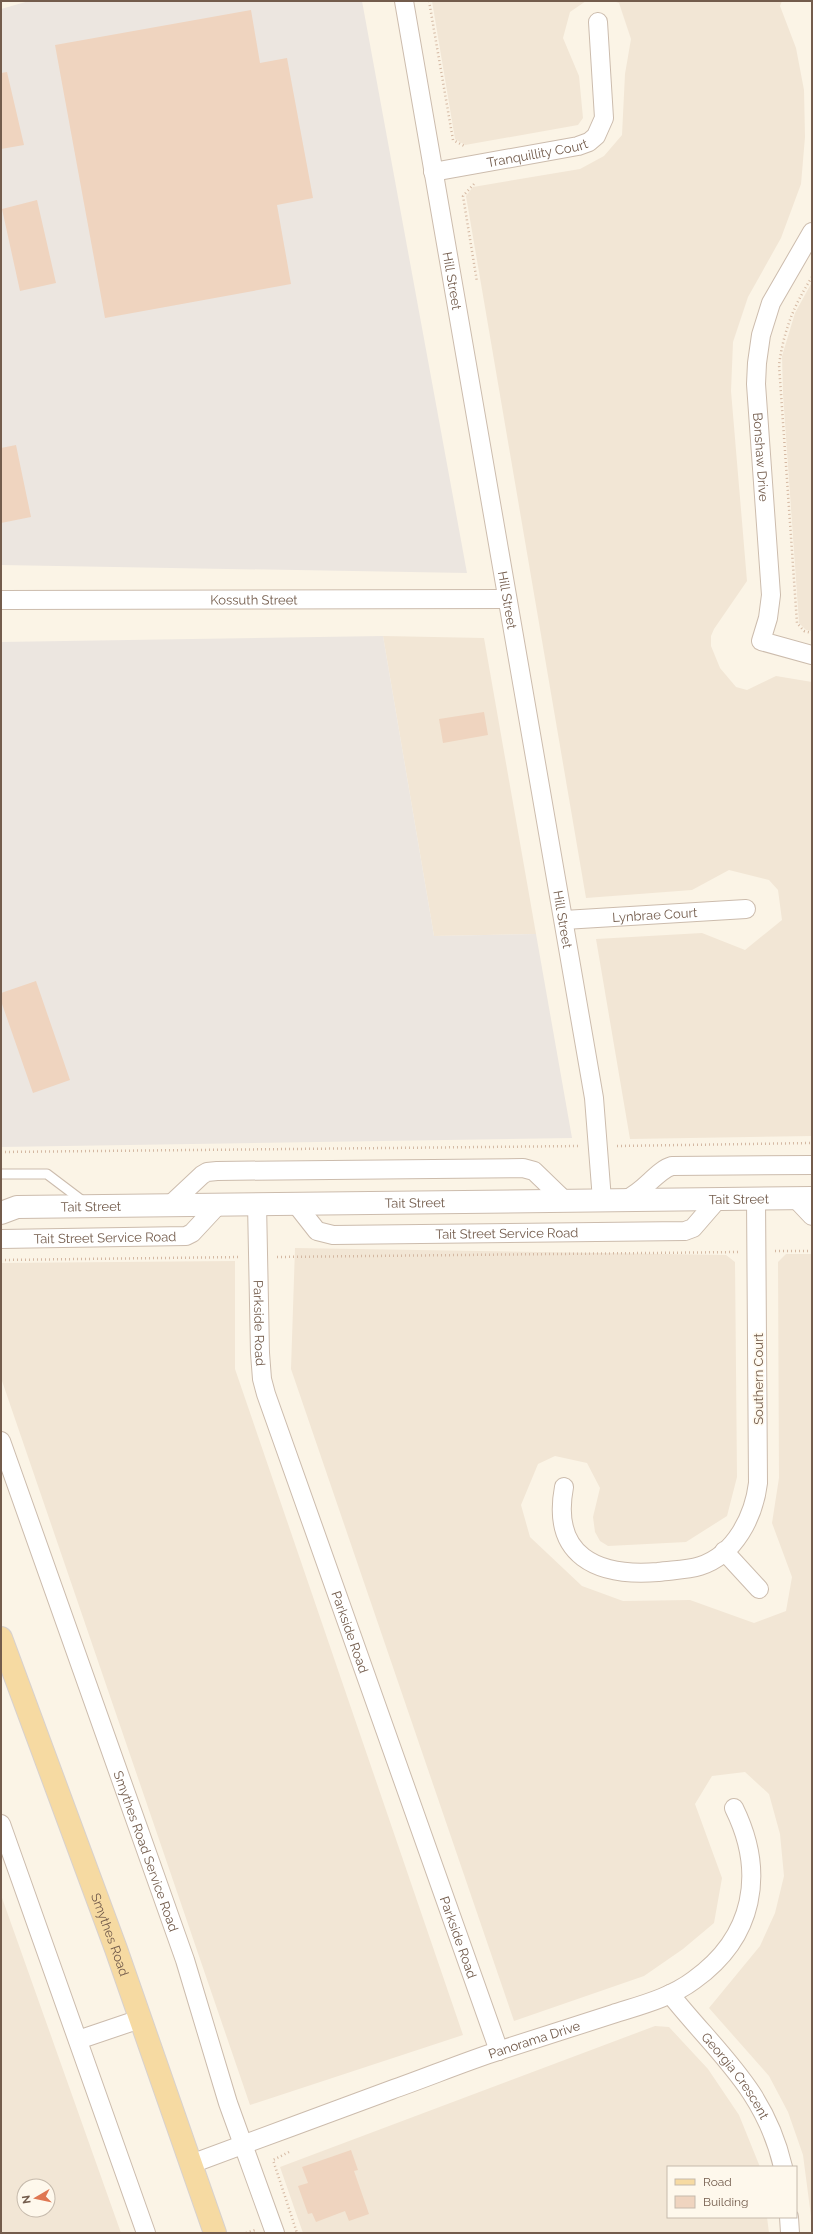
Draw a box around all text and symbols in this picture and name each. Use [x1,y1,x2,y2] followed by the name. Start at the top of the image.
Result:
[486,135,590,170] street label: Tranquillity Court
[440,251,465,312] street label: Hill Street
[751,412,772,502] street label: Bonshaw Drive
[495,570,520,631] street label: Hill Street
[210,592,298,607] street label: Kossuth Street
[551,889,576,950] street label: Hill Street
[612,904,698,925] street label: Lynbrae Court
[709,1191,770,1207] street label: Tait Street
[385,1195,446,1210] street label: Tait Street
[61,1198,122,1214] street label: Tait Street
[435,1225,578,1241] street label: Tait Street Service Road
[33,1229,176,1246] street label: Tait Street Service Road
[251,1280,268,1366] street label: Parkside Road
[751,1333,766,1425] street label: Southern Court
[329,1589,372,1675] street label: Parkside Road
[110,1769,182,1933] street label: Smythes Road Service Road
[88,1891,132,1979] street label: Smythes Road
[437,1894,480,1980] street label: Parkside Road
[486,2018,582,2061] street label: Panorama Drive
[699,2029,773,2122] street label: Georgia Crescent
[667,2166,797,2218] legend
[703,2175,732,2189] text: Road
[16,2178,56,2218] north arrow
[20,2194,34,2205] text: N
[703,2195,749,2209] text: Building

